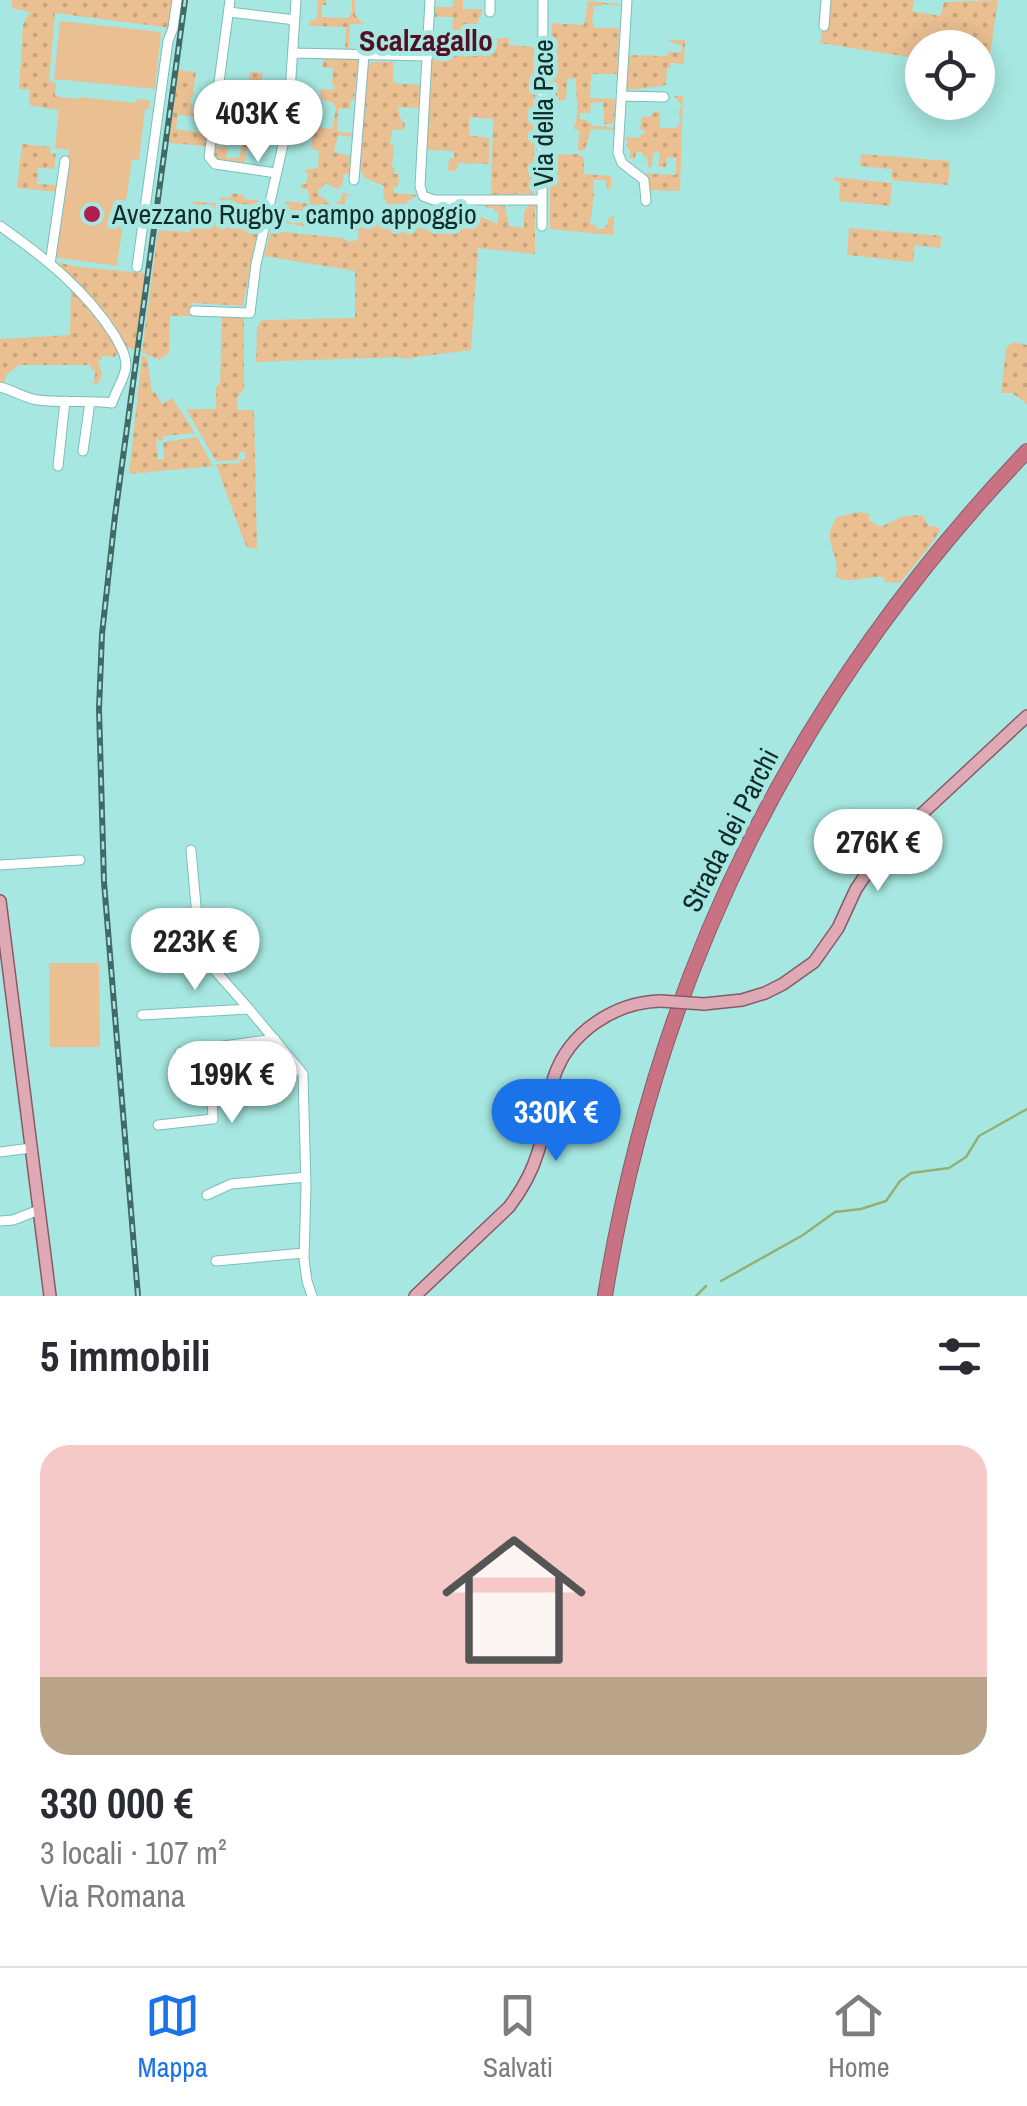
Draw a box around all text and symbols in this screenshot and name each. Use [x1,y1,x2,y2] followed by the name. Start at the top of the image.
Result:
[359,20,493,60] district label: Scalzagallo
[905,30,995,120] map controls
[905,30,995,120] button: locate
[524,39,562,187] street label: Via della Pace
[177,80,339,165] pin: 403K €
[216,91,300,134] text: 403K €
[111,195,477,233] place label: Avezzano Rugby - campo appoggio
[81,203,103,225] marker: Avezzano Rugby - campo appoggio
[673,742,787,918] street label: Strada dei Parchi
[797,809,959,894] pin: 276K €
[836,820,920,863] text: 276K €
[114,908,276,993] pin: 223K €
[153,919,237,962] text: 223K €
[151,1041,313,1126] pin: 199K €
[190,1052,274,1095] text: 199K €
[475,1079,637,1164] pin: 330K €
[514,1090,598,1133] text: 330K €
[40,1328,210,1384] text: 5 immobili
[932,1329,987,1384] icon: filters
[424,1510,604,1690] icon: home
[40,1775,193,1831] text: 330 000 €
[40,1831,227,1874] text: 3 locali · 107 m²
[40,1874,185,1917] text: Via Romana
[138,1988,208,2086] tab: Mappa
[483,1988,553,2086] tab: Salvati
[828,1988,889,2086] tab: Home

